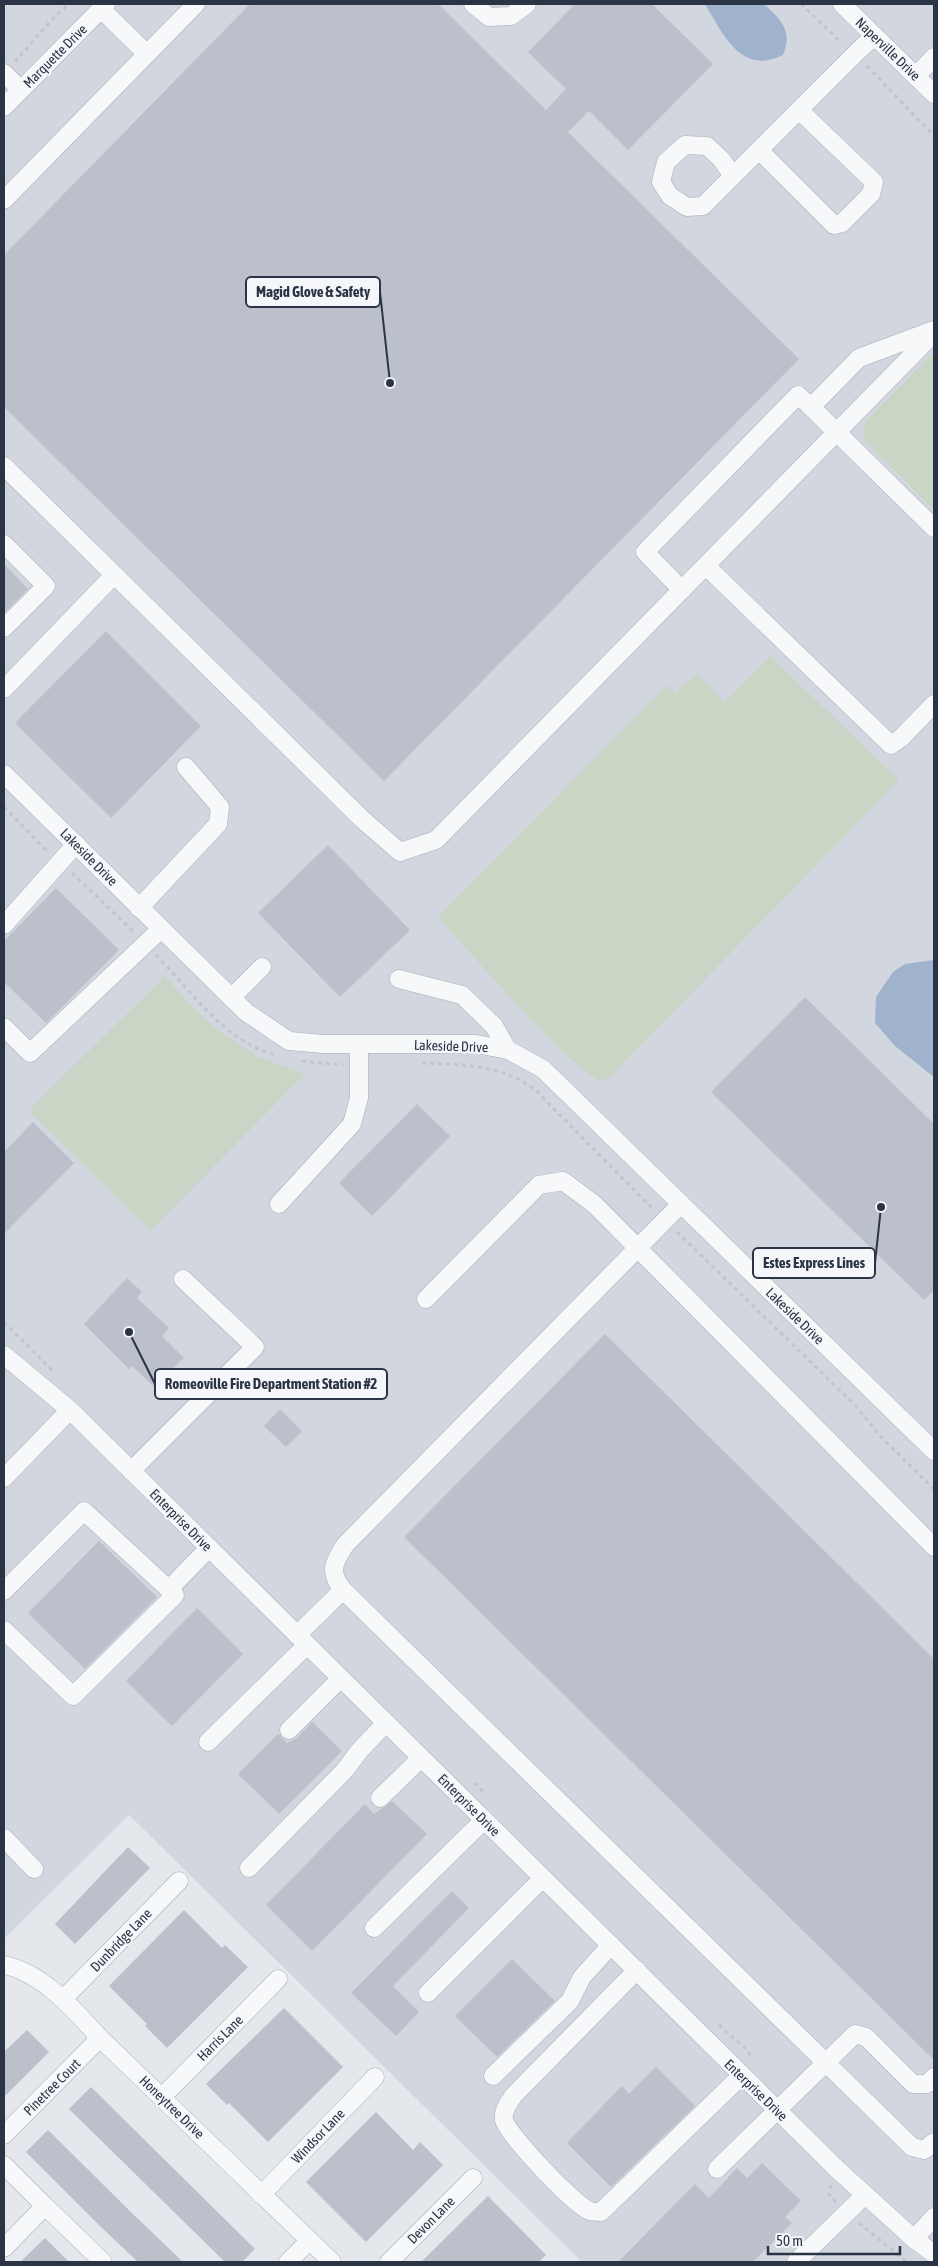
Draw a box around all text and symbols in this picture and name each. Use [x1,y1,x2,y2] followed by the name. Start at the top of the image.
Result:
[852,14,924,84] street label: Naperville Drive
[20,21,90,91] street label: Marquette Drive
[246,277,380,307] callout: Magid Glove & Safety
[256,283,371,300] text: Magid Glove & Safety
[57,825,121,889] street label: Lakeside Drive
[414,1037,488,1055] street label: Lakeside Drive
[753,1248,875,1278] callout: Estes Express Lines
[763,1254,866,1271] text: Estes Express Lines
[763,1284,827,1348] street label: Lakeside Drive
[155,1369,387,1399] callout: Romeoville Fire Department Station #2
[165,1375,377,1392] text: Romeoville Fire Department Station #2
[147,1486,215,1554] street label: Enterprise Drive
[435,1771,503,1839] street label: Enterprise Drive
[87,1905,155,1975] street label: Dunbridge Lane
[194,2012,246,2064] street label: Harris Lane
[20,2055,84,2119] street label: Pinetree Court
[721,2056,791,2124] street label: Enterprise Drive
[136,2072,208,2142] street label: Honeytree Drive
[288,2105,348,2167] street label: Windsor Lane
[404,2193,458,2247] street label: Devon Lane
[768,2224,900,2256] scale bar
[776,2232,803,2249] text: 50 m

